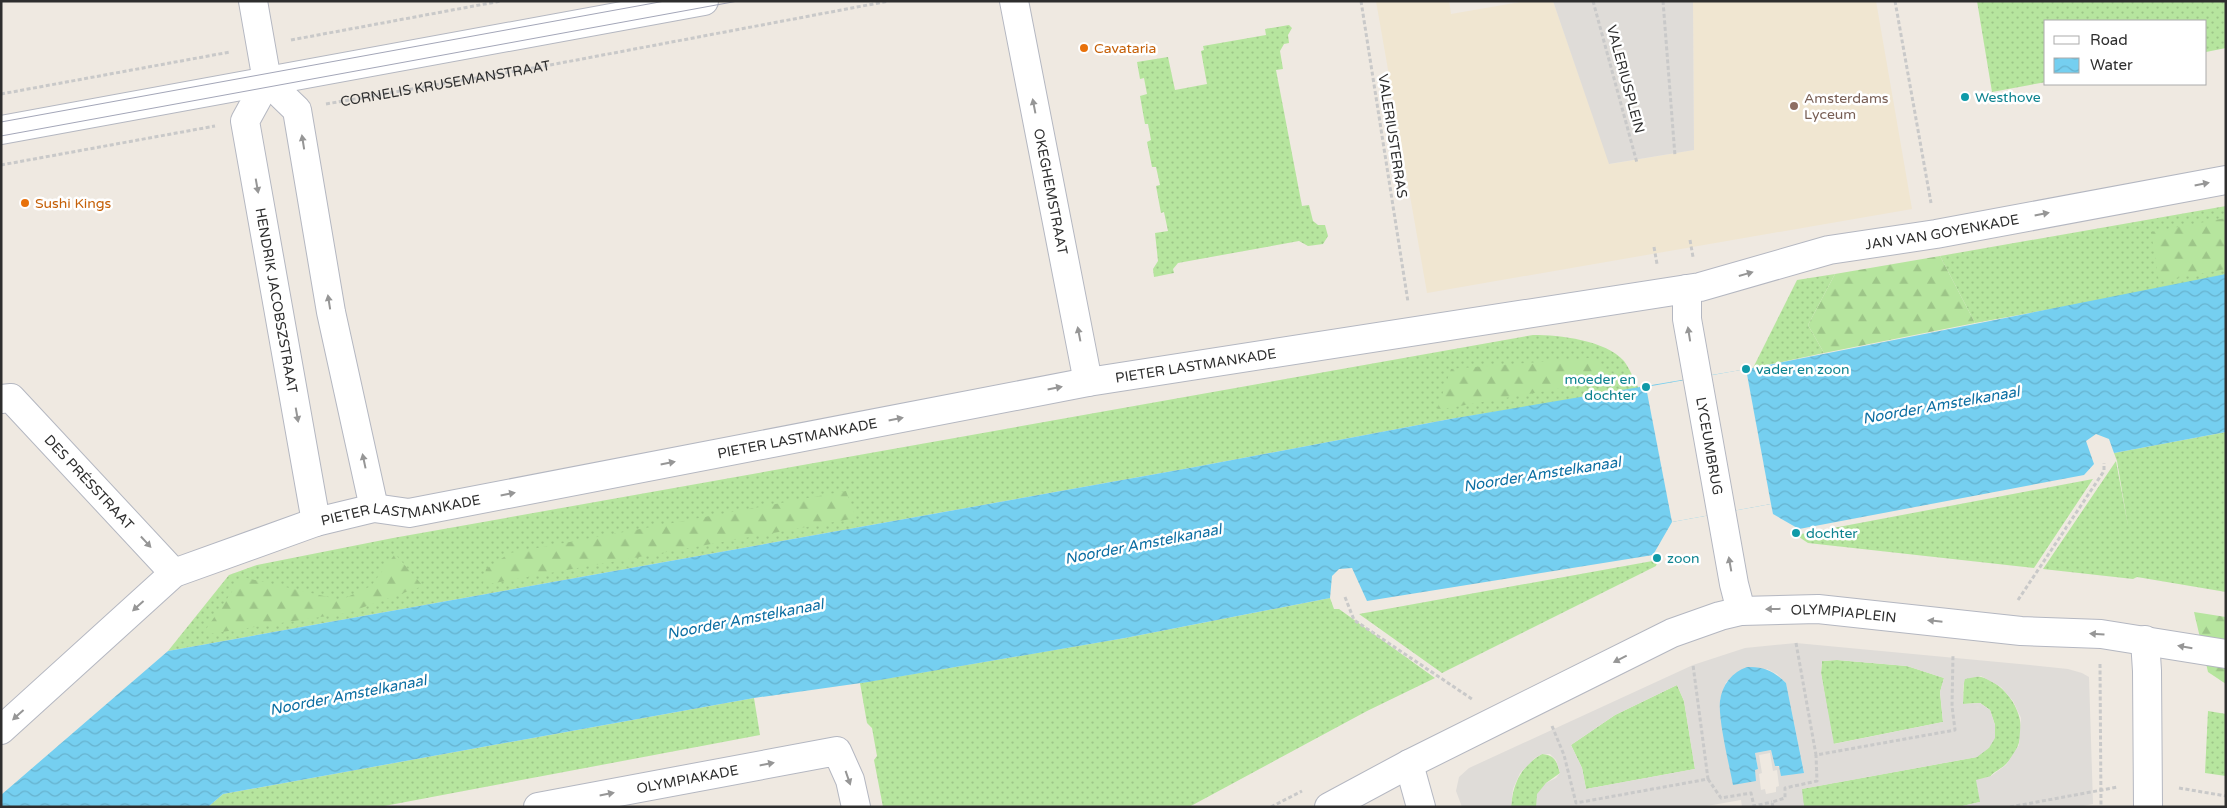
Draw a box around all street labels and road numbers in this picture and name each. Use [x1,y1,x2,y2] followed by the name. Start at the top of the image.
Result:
[1603,23,1648,135] street label: VALERIUSPLEIN
[339,57,552,110] street label: CORNELIS KRUSEMANSTRAAT
[1374,73,1411,200] street label: VALERIUSTERRAS
[1030,127,1071,257] street label: OKEGHEMSTRAAT
[251,206,301,395] street label: HENDRIK JACOBSZSTRAAT
[1864,211,2021,254] street label: JAN VAN GOYENKADE
[1114,345,1277,387] street label: PIETER LASTMANKADE
[1692,396,1726,496] street label: LYCEUMBRUG
[716,415,879,462] street label: PIETER LASTMANKADE
[41,431,138,534] street label: DES PRÉSSTRAAT
[319,491,482,530] street label: PIETER LASTMANKADE
[1791,601,1897,626] street label: OLYMPIAPLEIN
[635,762,740,797] street label: OLYMPIAKADE

